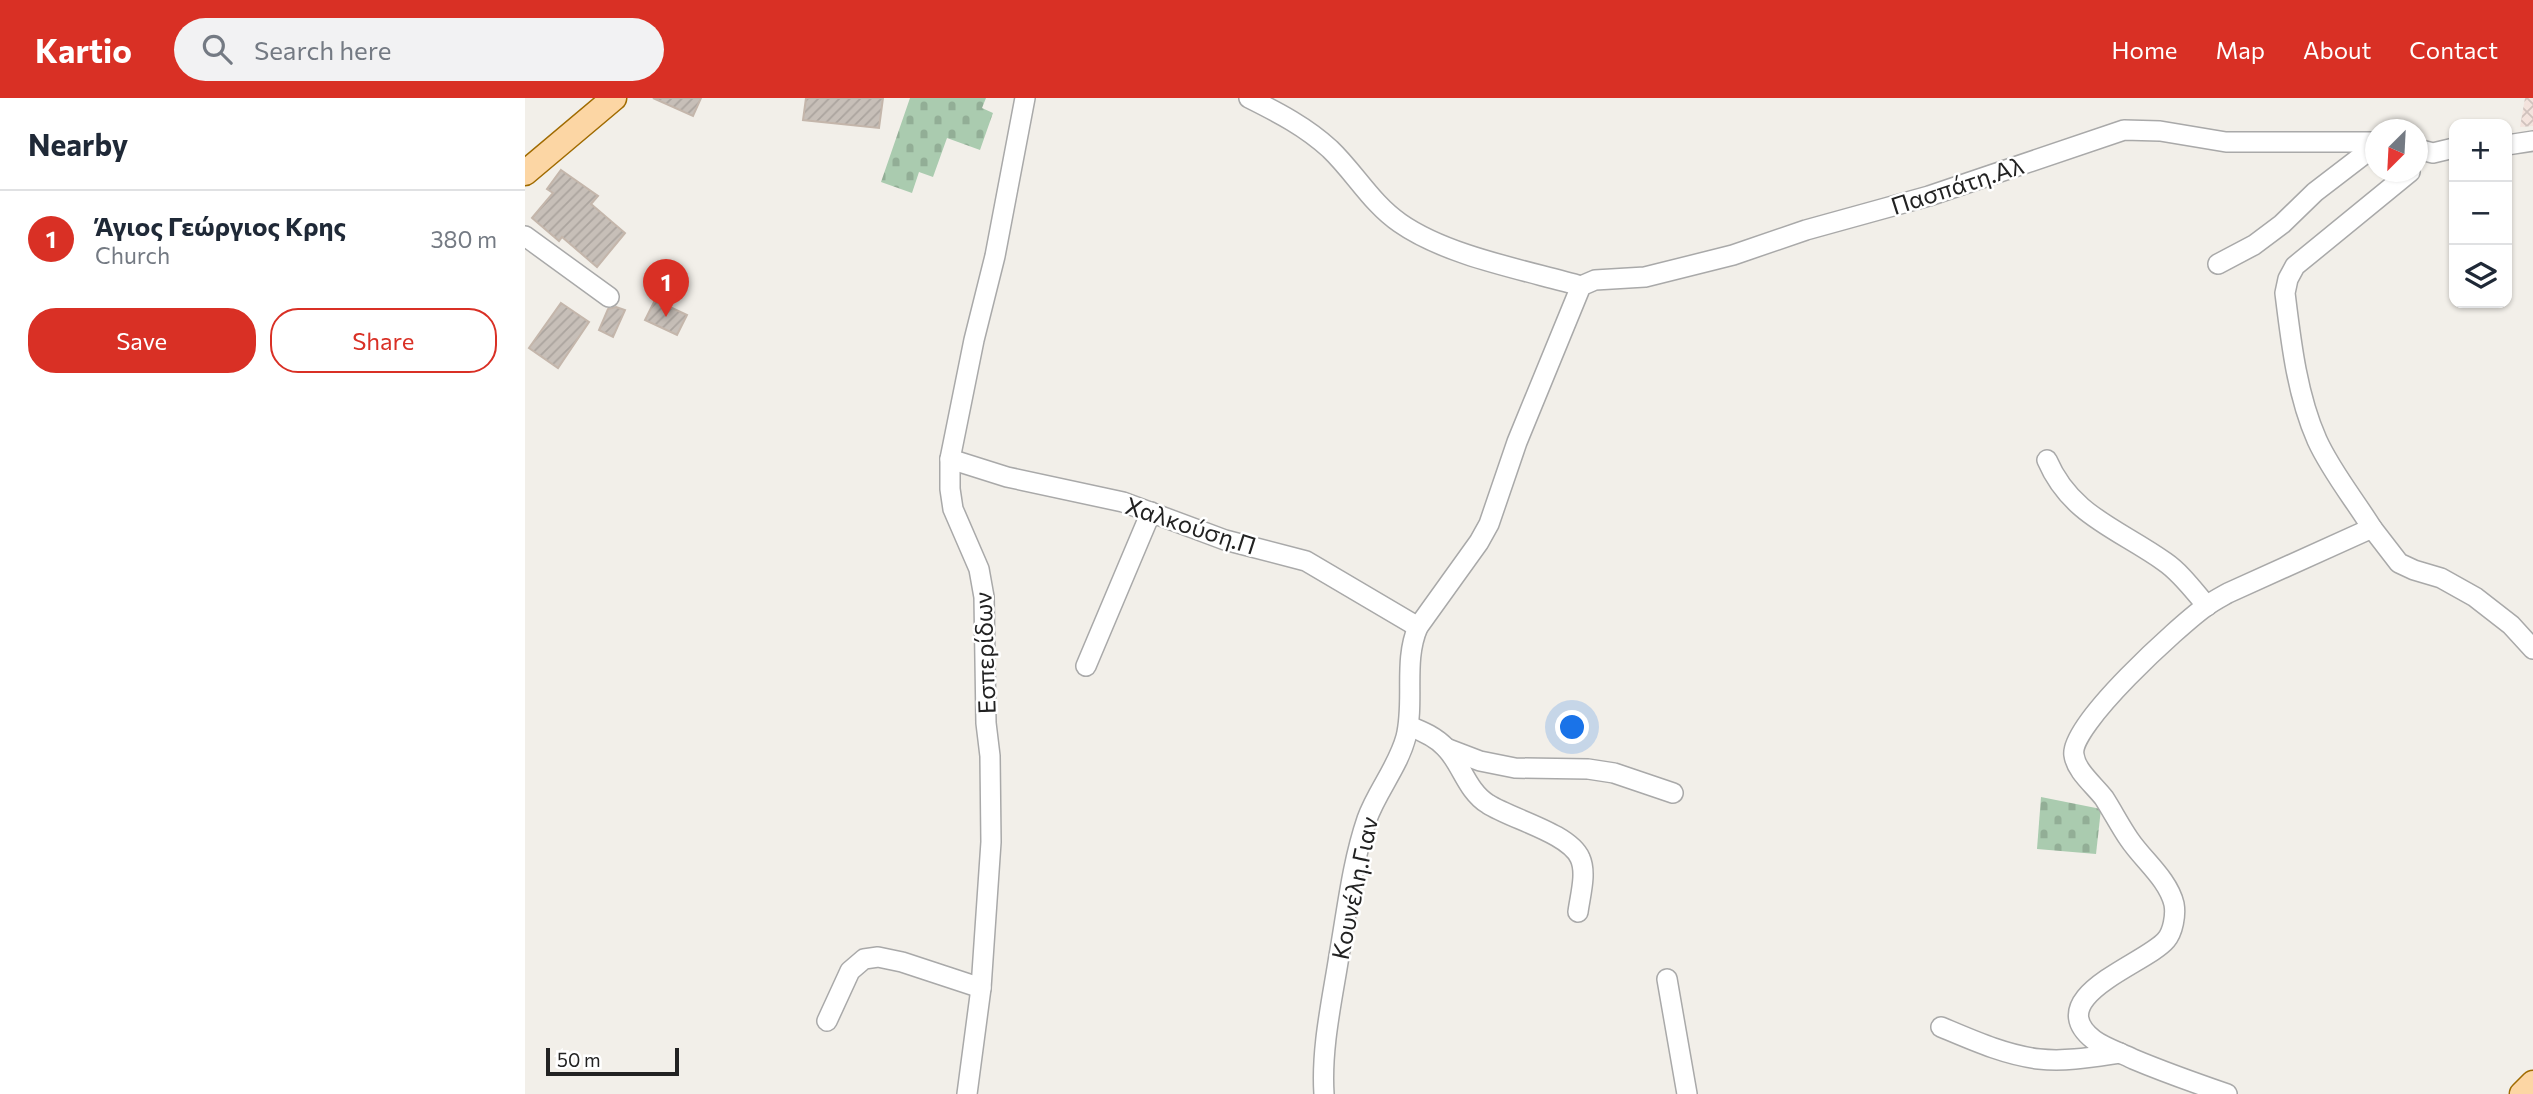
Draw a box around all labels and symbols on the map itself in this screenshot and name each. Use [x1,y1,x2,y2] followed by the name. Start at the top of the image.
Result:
[2365,119,2428,182] north arrow
[1887,150,2027,220] street label: Πασπάτη.Αλ
[643,259,689,317] pin: 1
[1122,490,1260,560] street label: Χαλκούση.Π
[967,591,1001,715] street label: Εσπερίδων
[1555,710,1589,744] your location
[1325,814,1383,962] street label: Κουνέλη.Γιαν
[546,1045,679,1077] scale bar

